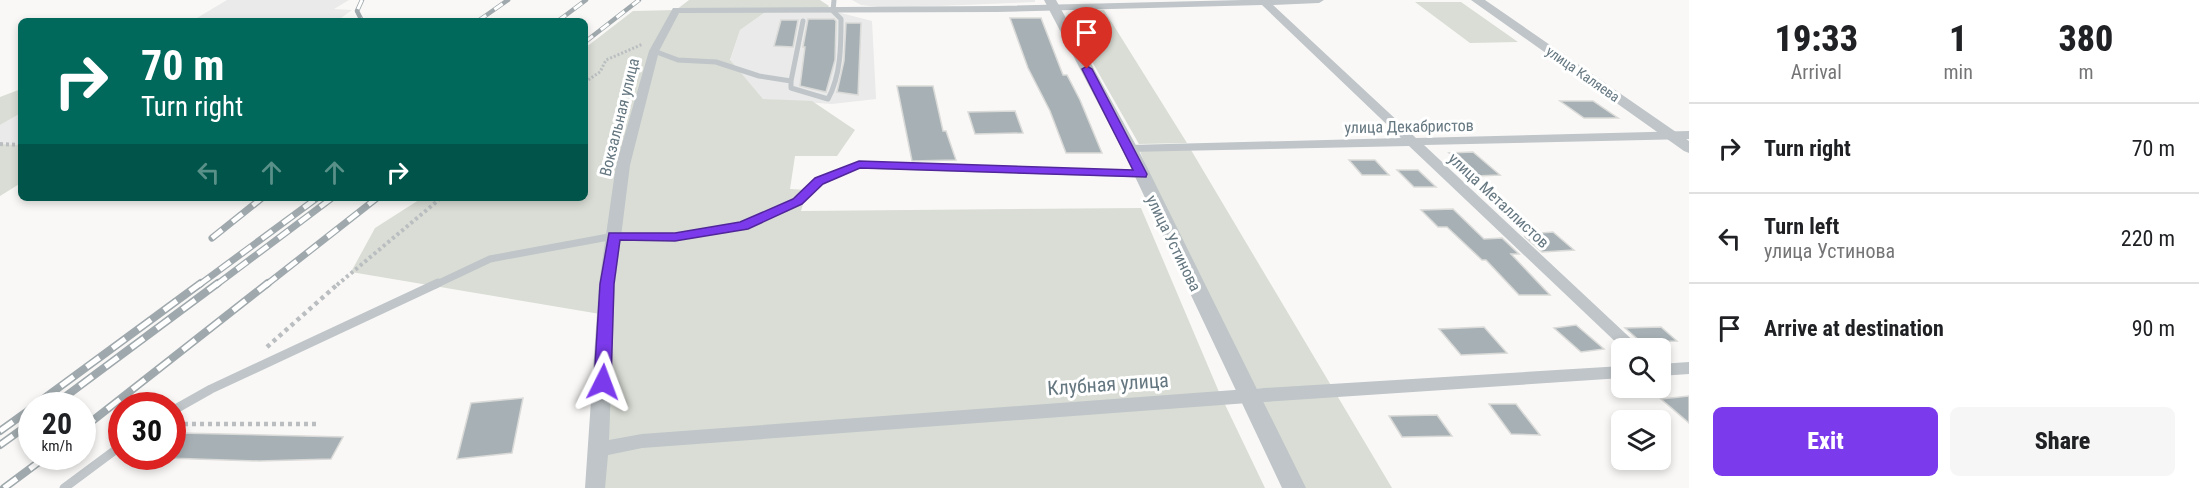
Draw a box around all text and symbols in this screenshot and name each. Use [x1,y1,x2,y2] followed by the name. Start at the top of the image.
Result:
[1061,7,1112,69] pin
[1070,16,1103,49] icon: arrive
[1775,18,1858,60] text: 19:33
[1949,18,1967,60] text: 1
[2058,18,2113,60] text: 380
[141,41,224,90] text: 70 m
[42,42,120,120] icon: right
[1543,43,1623,105] street label: улица Каляева
[596,56,643,178] street label: Вокзальная улица
[1791,60,1842,84] text: Arrival
[1944,60,1973,84] text: min
[2078,60,2093,84] text: m
[141,91,243,123] text: Turn right
[1344,116,1474,137] street label: улица Декабристов
[1713,132,1746,165] icon: right
[1764,136,1851,161] text: Turn right
[2132,136,2175,161] text: 70 m
[1444,149,1553,252] street label: улица Металлистов
[192,156,225,189] icon: left
[255,156,288,189] icon: ahead
[318,156,351,189] icon: ahead
[381,156,414,189] icon: right
[1142,192,1205,295] street label: улица Устинова
[1764,214,1839,239] text: Turn left
[1713,222,1746,255] icon: left
[2121,226,2175,251] text: 220 m
[1764,239,1895,263] text: улица Устинова
[1713,312,1746,345] icon: arrive
[1764,316,1944,341] text: Arrive at destination
[2132,316,2175,341] text: 90 m
[1611,338,1671,470] map controls
[1611,338,1671,398] button: search
[571,350,635,414] position arrow
[1046,368,1170,400] street label: Клубная улица
[108,392,186,470] speed limit sign: 30
[42,406,72,441] text: 20
[1713,407,1938,476] button: Exit
[1950,407,2175,476] button: Share
[1611,410,1671,470] button: layers
[42,437,72,455] text: km/h

